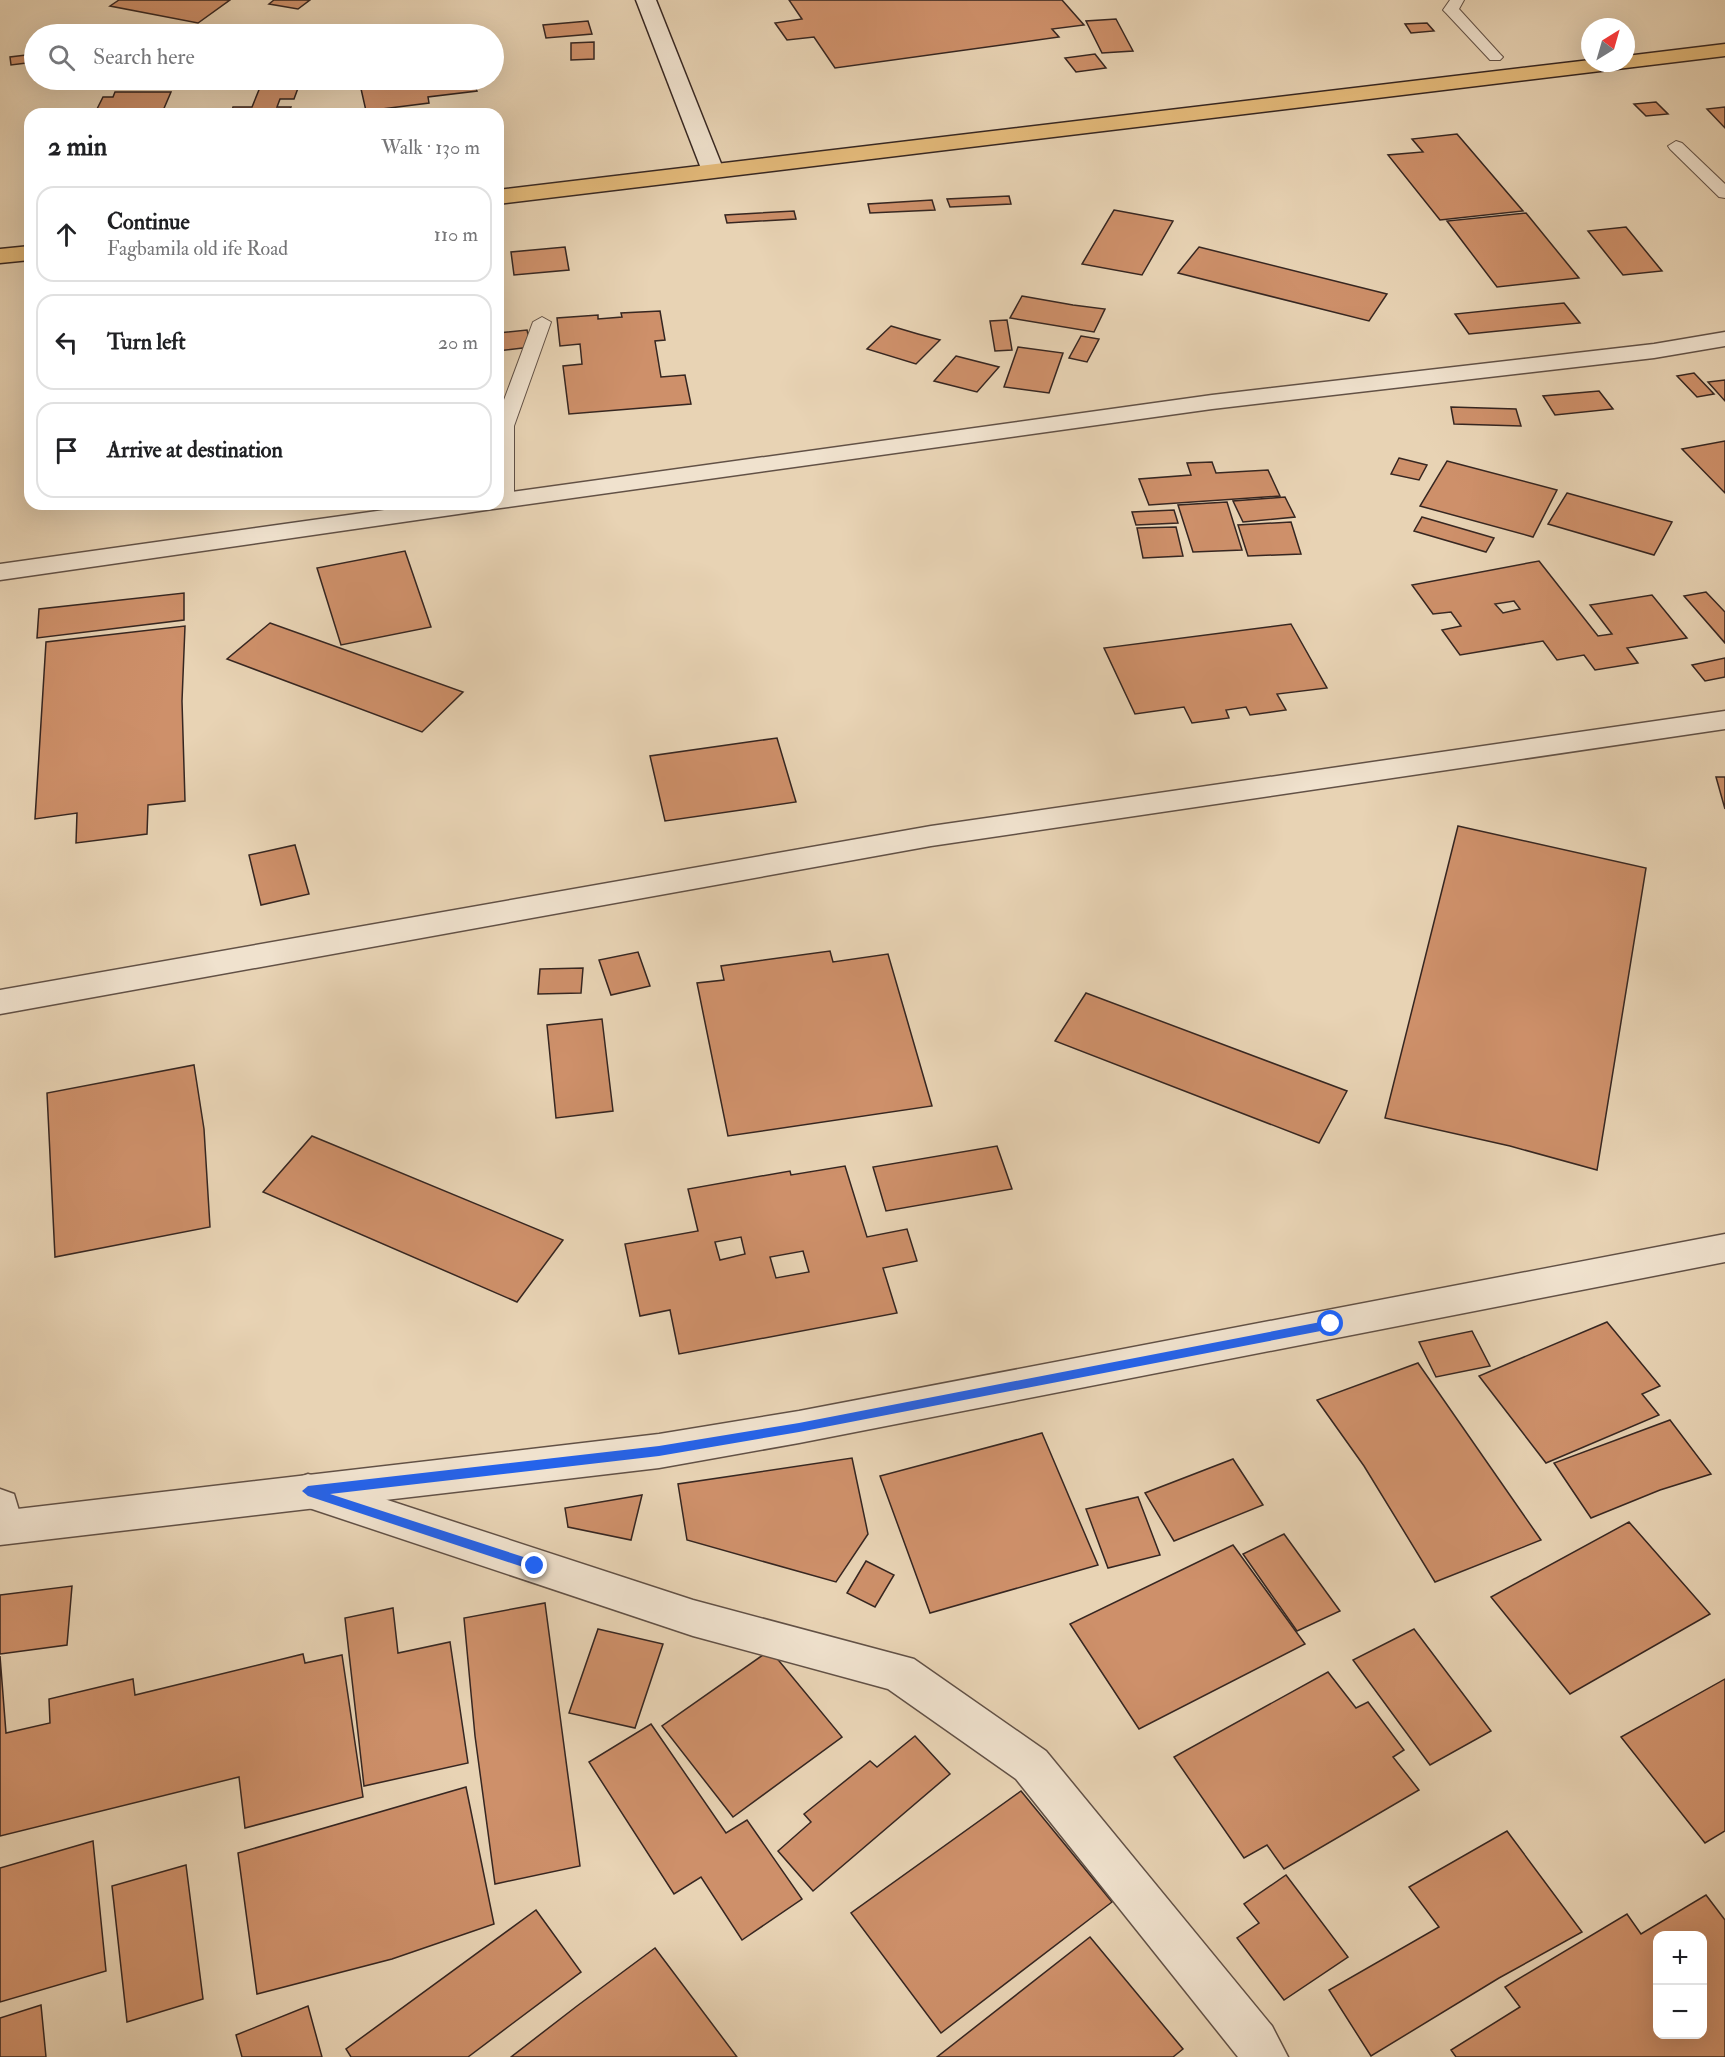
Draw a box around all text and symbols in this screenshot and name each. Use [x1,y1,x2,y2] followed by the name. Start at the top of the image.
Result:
[1581,18,1635,72] north arrow
[24,24,504,90] search box
[45,41,78,74] icon: search
[93,43,195,71] text: Search here
[48,131,107,163] text: 2 min
[381,135,480,160] text: Walk · 130 m
[107,208,190,236] text: Continue
[50,218,83,251] icon: ahead
[434,222,478,247] text: 110 m
[107,236,288,261] text: Fagbamila old ife Road
[50,326,83,359] icon: left
[107,328,186,356] text: Turn left
[438,330,478,355] text: 20 m
[50,434,83,467] icon: arrive
[107,436,283,464] text: Arrive at destination
[1317,1310,1343,1336] route start
[521,1552,547,1578] route end
[1653,1931,1707,2039] map controls
[1653,1931,1707,1985] button: +
[1653,1985,1707,2039] button: −

